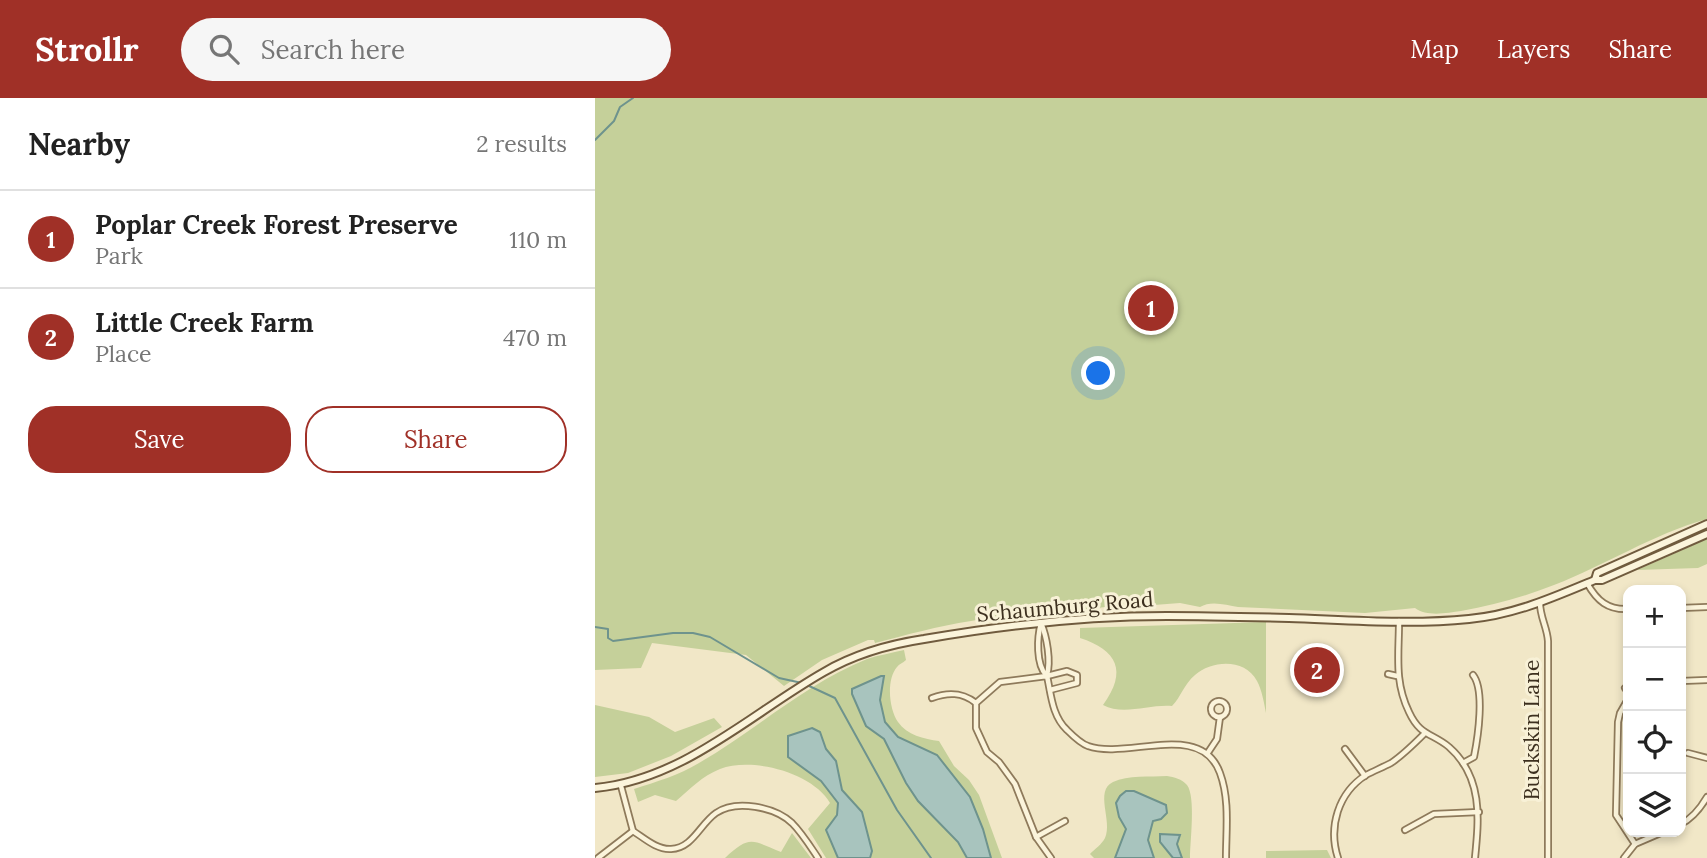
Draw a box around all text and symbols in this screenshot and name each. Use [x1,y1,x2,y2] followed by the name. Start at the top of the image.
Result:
[181,18,671,81] search box
[35,28,139,70] text: Strollr
[205,30,243,68] icon: search
[261,33,405,66] text: Search here
[1410,34,1459,65] text: Map
[1497,34,1570,65] text: Layers
[1608,34,1672,65] text: Share
[28,125,130,163] text: Nearby
[476,129,567,158] text: 2 results
[95,208,458,241] text: Poplar Creek Forest Preserve
[46,225,56,254] text: 1
[509,225,567,254] text: 110 m
[95,241,143,270] text: Park
[1128,282,1174,334] pin: 1
[95,306,314,339] text: Little Creek Farm
[45,323,57,352] text: 2
[503,323,567,352] text: 470 m
[95,339,152,368] text: Place
[1081,356,1115,390] your location
[28,406,291,473] button: Save
[305,406,567,473] button: Share
[975,585,1154,628] street label: Schaumburg Road
[1623,585,1686,837] map controls
[1623,585,1686,648] button: +
[1294,644,1340,696] pin: 2
[1623,648,1686,711] button: −
[1518,660,1545,800] street label: Buckskin Lane
[1623,711,1686,774] button: locate
[1623,774,1686,837] button: layers

